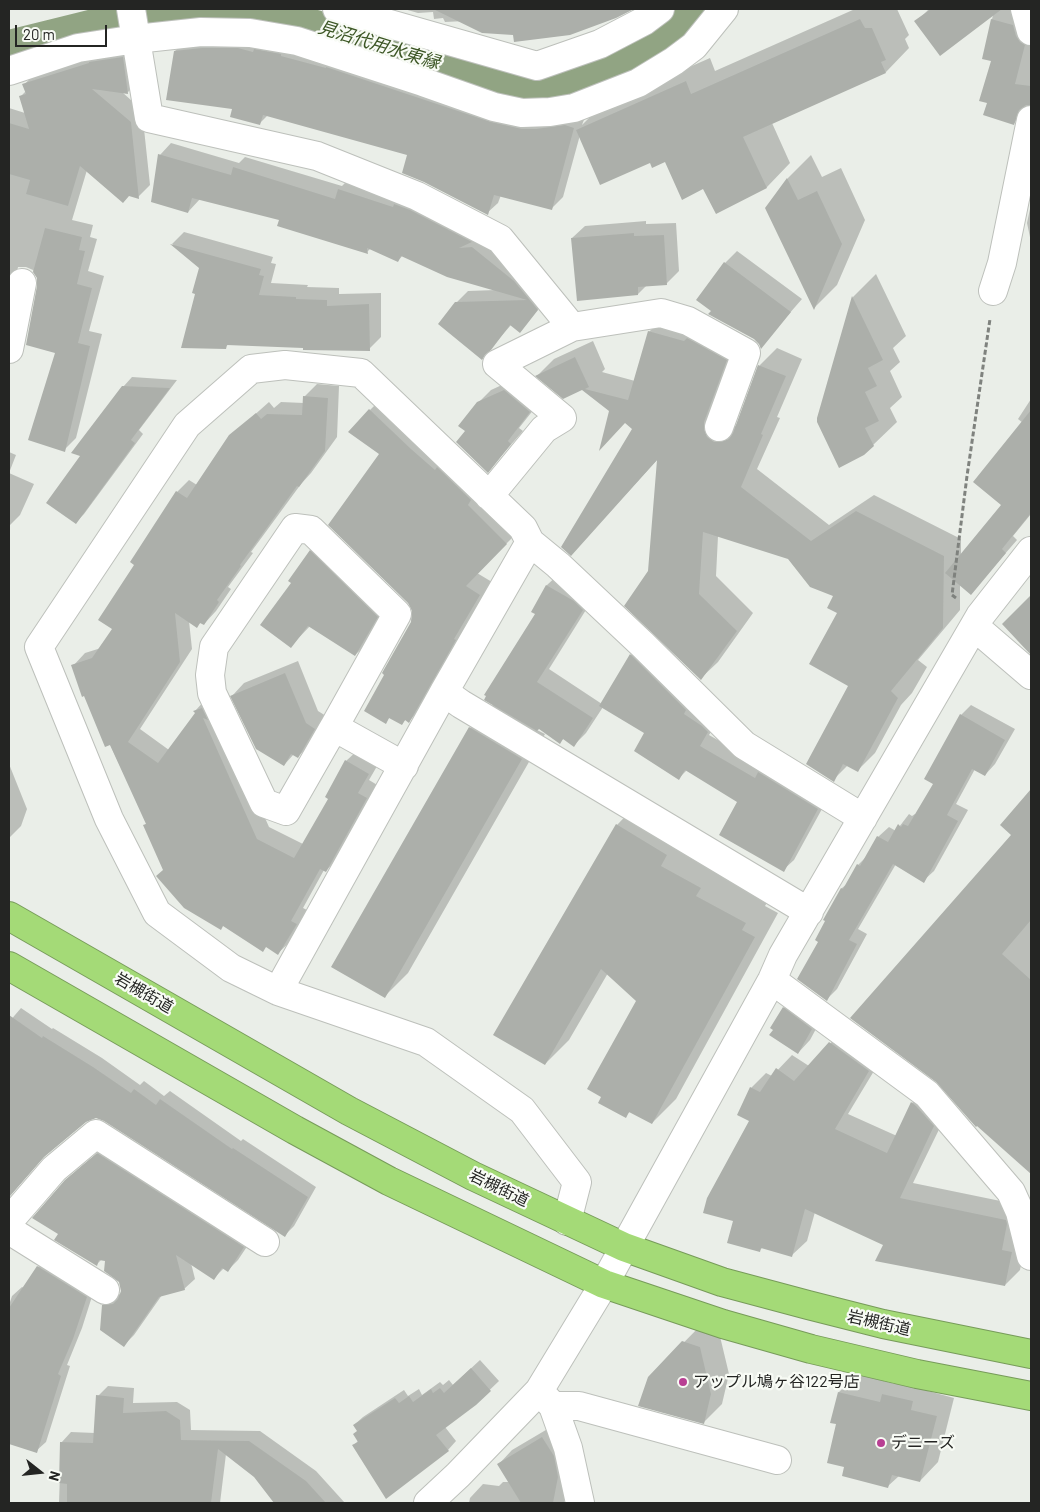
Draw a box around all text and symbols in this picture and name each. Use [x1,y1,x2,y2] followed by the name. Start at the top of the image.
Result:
[18,15,110,47] scale bar
[316,16,442,74] water label: 見沼代用水東縁
[23,25,55,43] text: 20 m
[111,969,177,1017] street label: 岩槻街道
[466,1165,532,1211] street label: 岩槻街道
[846,1306,912,1340] street label: 岩槻街道
[693,1372,860,1392] place label: アップル鳩ヶ谷122号店
[677,1376,689,1388] marker: アップル鳩ヶ谷122号店
[891,1433,955,1453] place label: デニーズ
[875,1437,887,1449] marker: デニーズ
[15,1447,65,1497] north arrow
[45,1469,64,1483] text: N

